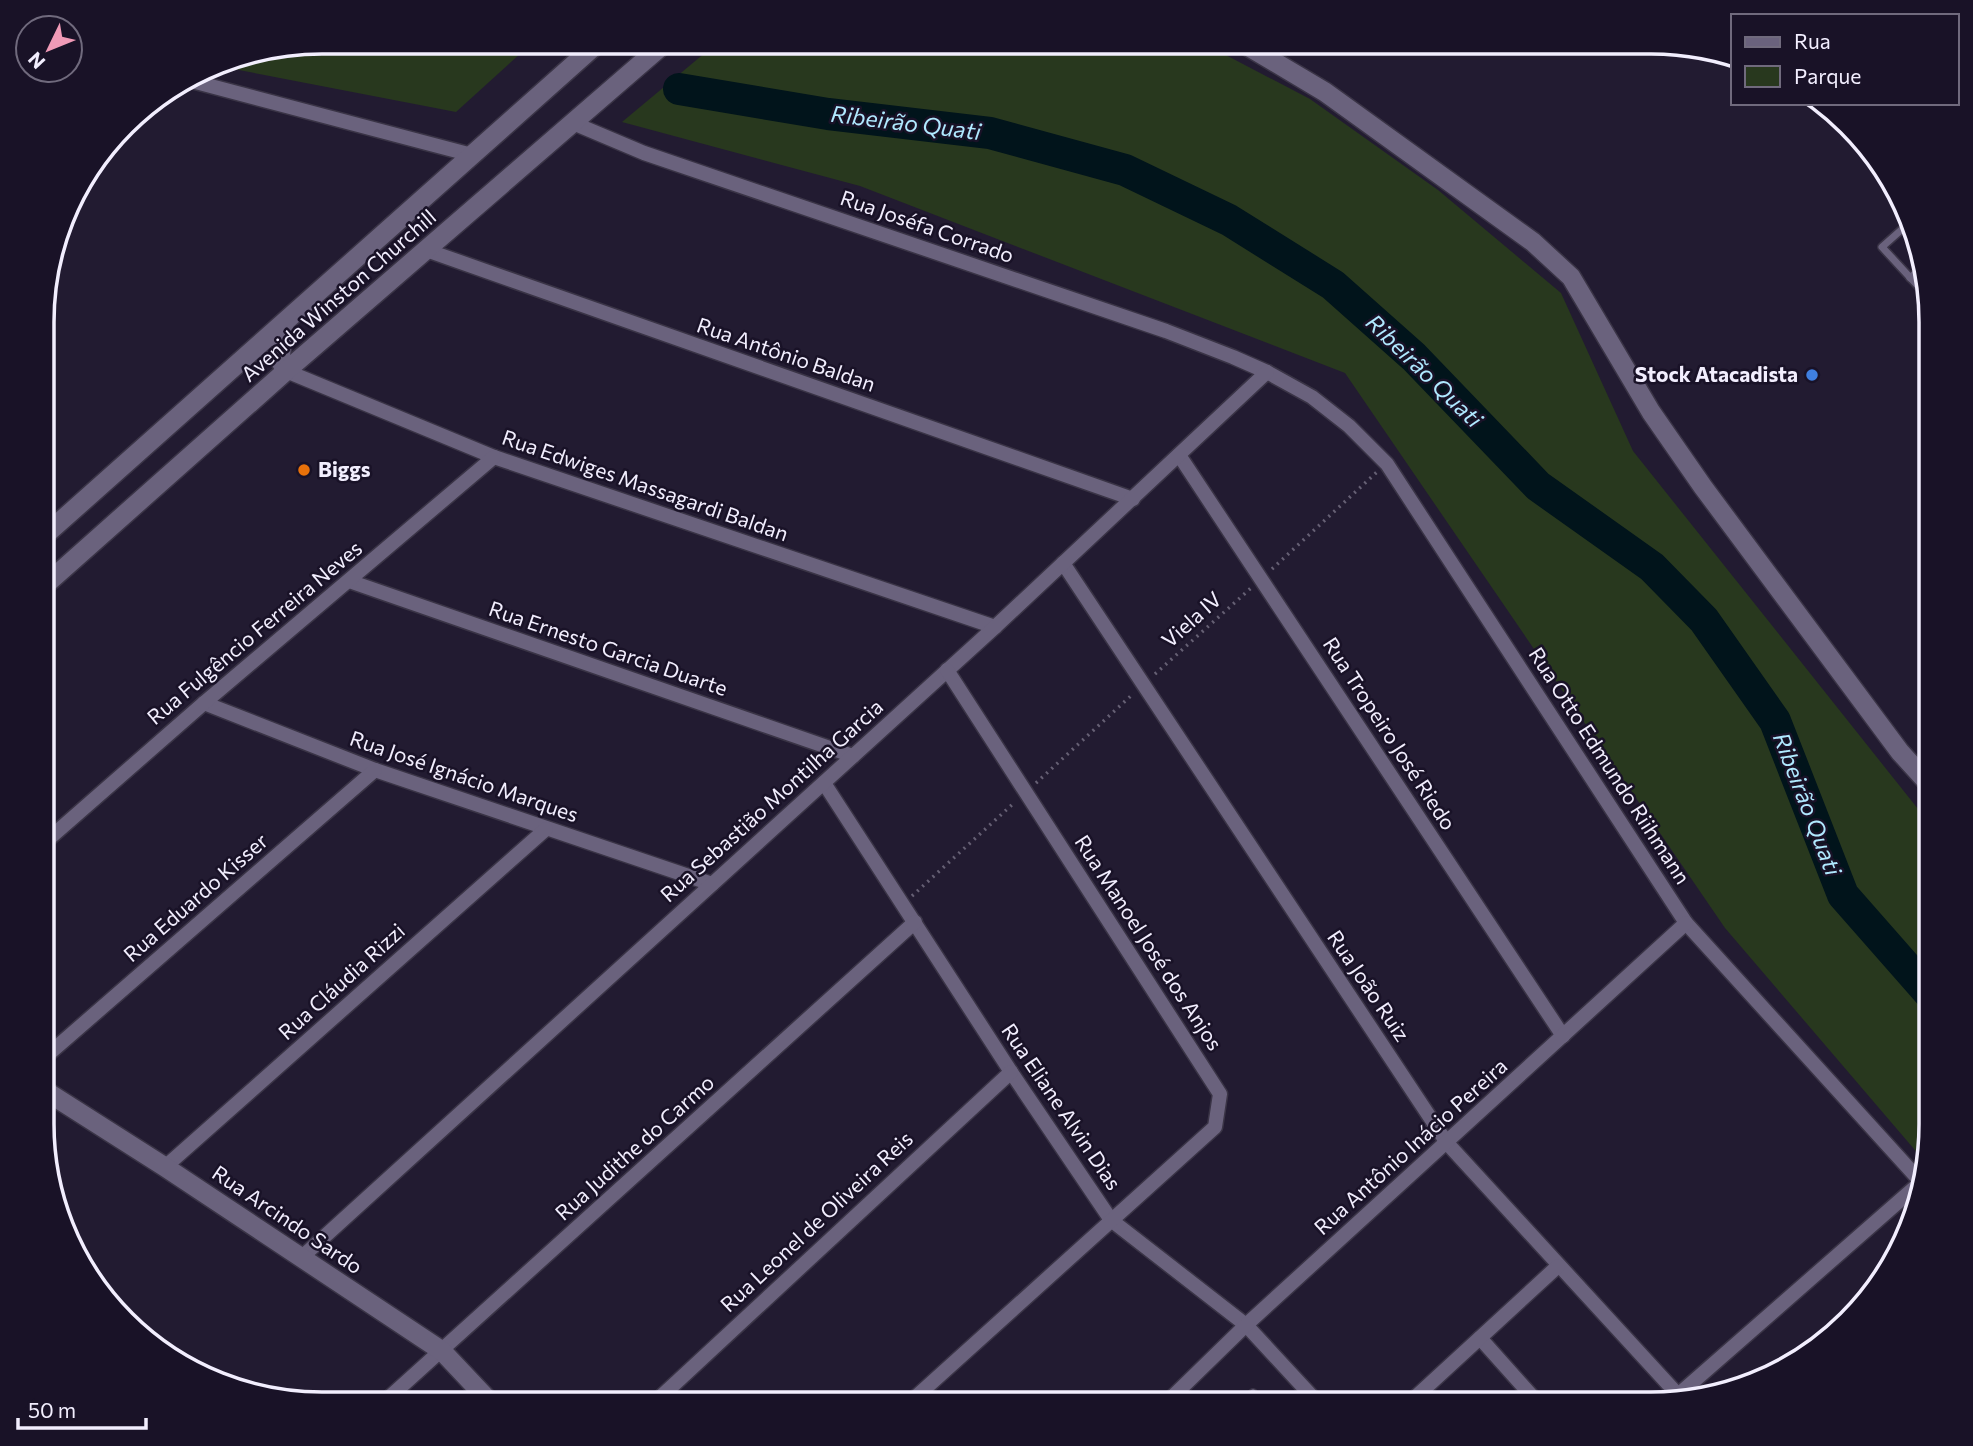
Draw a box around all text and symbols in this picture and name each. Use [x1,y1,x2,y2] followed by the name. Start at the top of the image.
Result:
[14,14,84,84] north arrow
[1731,14,1959,105] legend
[1794,28,1831,53] text: Rua
[23,48,49,74] text: N
[1794,63,1861,88] text: Parque
[829,99,984,145] water label: Ribeirão Quati
[837,184,1018,267] street label: Rua Joséfa Corrado
[236,203,440,386] street label: Avenida Winston Churchill
[1361,308,1490,434] water label: Ribeirão Quati
[694,311,879,396] street label: Rua Antônio Baldan
[1635,361,1798,386] place label: Stock Atacadista
[1804,367,1820,383] marker: Stock Atacadista
[499,424,792,545] street label: Rua Edwiges Massagardi Baldan
[318,456,371,481] place label: Biggs
[296,462,312,478] marker: Biggs
[142,535,366,729] street label: Rua Fulgêncio Ferreira Neves
[1156,586,1226,652] street label: Viela IV
[486,595,731,700] street label: Rua Ernesto Garcia Duarte
[1319,632,1462,834] street label: Rua Tropeiro José Riedo
[1524,642,1696,888] street label: Rua Otto Edmundo Riihmann
[655,693,887,906] street label: Rua Sebastião Montilha Garcia
[347,725,582,826] street label: Rua José Ignácio Marques
[1768,728,1848,880] water label: Ribeirão Quati
[118,827,272,966] street label: Rua Eduardo Kisser
[1070,830,1228,1054] street label: Rua Manoel José dos Anjos
[273,918,409,1044] street label: Rua Cláudia Rizzi
[1323,925,1415,1045] street label: Rua João Ruiz
[997,1018,1127,1194] street label: Rua Eliane Alvin Dias
[1308,1053,1512,1239] street label: Rua Antônio Inácio Pereira
[549,1069,719,1225] street label: Rua Judithe do Carmo
[715,1125,917,1316] street label: Rua Leonel de Oliveira Reis
[208,1159,368,1278] street label: Rua Arcindo Sardo
[18,1386,145,1430] scale bar
[28,1397,76,1422] text: 50 m

